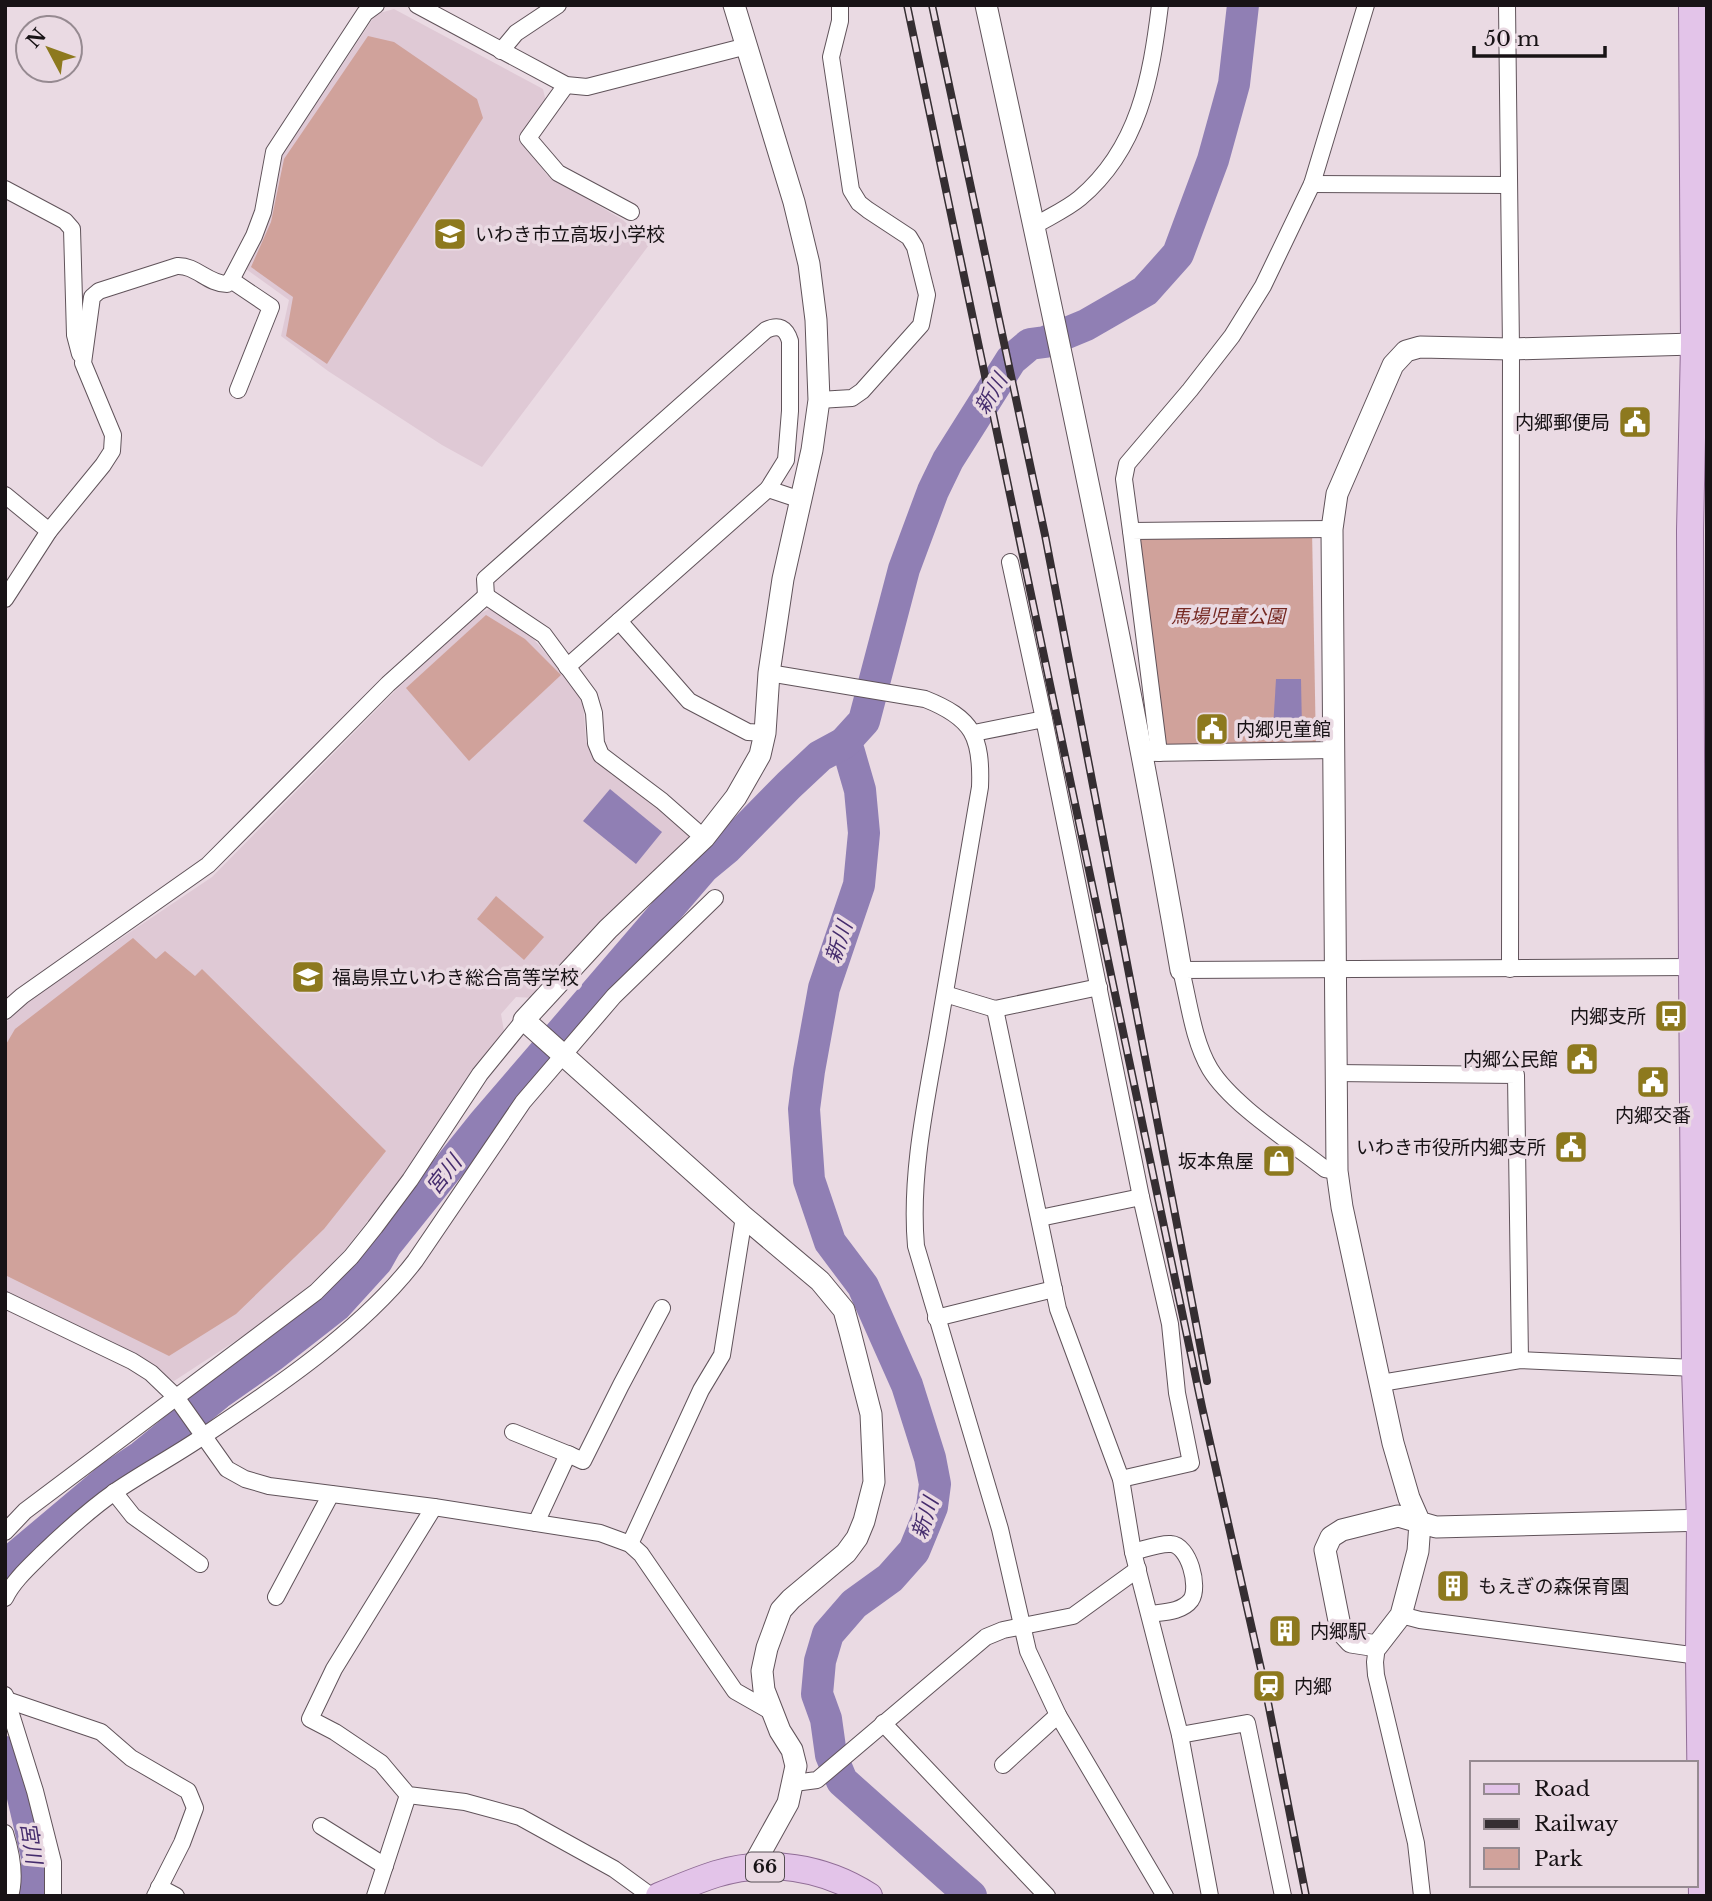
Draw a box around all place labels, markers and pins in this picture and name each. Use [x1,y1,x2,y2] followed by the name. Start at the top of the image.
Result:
[431,215,469,253] school or university icon: いわき市立高坂小学校
[475,223,665,246] place label: いわき市立高坂小学校
[1616,403,1654,441] public building icon: 内郷郵便局
[1515,411,1610,434] place label: 内郷郵便局
[1193,710,1231,748] public building icon: 内郷児童館
[1236,718,1331,741] place label: 内郷児童館
[289,958,327,996] school or university icon: 福島県立いわき総合高等学校
[332,966,579,989] place label: 福島県立いわき総合高等学校
[1652,997,1690,1035] bus stop icon: 内郷支所
[1570,1005,1646,1028] place label: 内郷支所
[1563,1040,1601,1078] public building icon: 内郷公民館
[1463,1048,1558,1071] place label: 内郷公民館
[1634,1063,1672,1101] public building icon: 内郷交番
[1615,1104,1691,1127] place label: 内郷交番
[1552,1128,1590,1166] public building icon: いわき市役所内郷支所
[1356,1136,1546,1159] place label: いわき市役所内郷支所
[1260,1142,1298,1180] shop icon: 坂本魚屋
[1178,1150,1254,1173] place label: 坂本魚屋
[1434,1567,1472,1605] building icon: もえぎの森保育園
[1478,1575,1629,1598] place label: もえぎの森保育園
[1266,1612,1304,1650] building icon: 内郷駅
[1310,1620,1367,1643] place label: 内郷駅
[1250,1667,1288,1705] station icon: 内郷
[1294,1675,1332,1698] place label: 内郷

